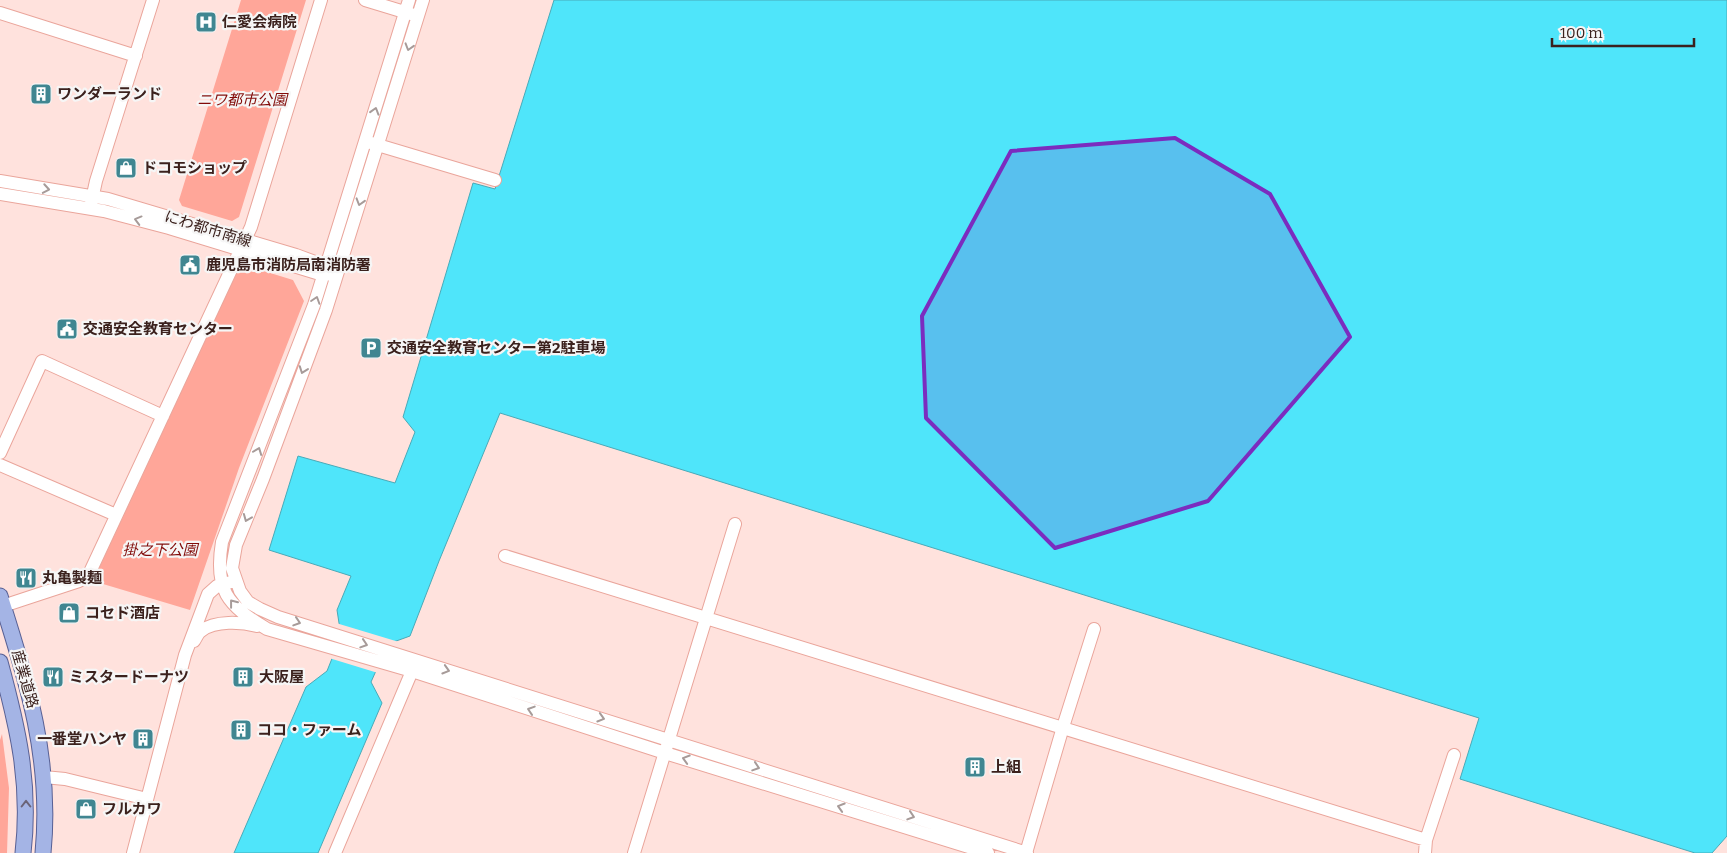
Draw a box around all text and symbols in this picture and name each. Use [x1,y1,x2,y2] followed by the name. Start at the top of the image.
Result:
[194,10,218,34] hospital icon: 仁愛会病院
[222,13,297,31] place label: 仁愛会病院
[1552,15,1694,47] scale bar
[1560,24,1603,42] text: 100 m
[404,42,414,50] one-way arrow
[29,82,53,106] building icon: ワンダーランド
[57,85,162,103] place label: ワンダーランド
[197,91,289,109] park label: ニワ都市公園
[370,108,380,116] one-way arrow
[114,156,138,180] shop icon: ドコモショップ
[142,159,247,177] place label: ドコモショップ
[43,183,51,194] one-way arrow
[356,197,366,205] one-way arrow
[162,207,254,251] street label: にわ都市南線
[134,215,142,226] one-way arrow
[178,253,202,277] public building icon: 鹿児島市消防局南消防署
[206,256,371,274] place label: 鹿児島市消防局南消防署
[310,296,320,304] one-way arrow
[55,317,79,341] public building icon: 交通安全教育センター
[83,320,233,338] place label: 交通安全教育センター
[359,336,383,360] parking icon: 交通安全教育センター第2駐車場
[387,339,605,357] place label: 交通安全教育センター第2駐車場
[299,365,310,374] one-way arrow
[251,447,262,456] one-way arrow
[242,513,253,522] one-way arrow
[122,541,199,559] park label: 掛之下公園
[14,566,38,590] restaurant icon: 丸亀製麺
[42,569,102,587] place label: 丸亀製麺
[230,600,239,609] one-way arrow
[57,601,81,625] shop icon: コセド酒店
[85,604,160,622] place label: コセド酒店
[292,617,300,627] one-way arrow
[359,638,367,648] one-way arrow
[8,648,42,710] street label: 産業道路
[441,664,449,674] one-way arrow
[41,665,65,689] restaurant icon: ミスタードーナツ
[231,665,255,689] building icon: 大阪屋
[69,668,189,686] place label: ミスタードーナツ
[259,668,304,686] place label: 大阪屋
[527,705,536,715] one-way arrow
[596,712,604,722] one-way arrow
[229,718,253,742] building icon: ココ・ファーム
[257,721,362,739] place label: ココ・ファーム
[131,727,155,751] building icon: 一番堂ハンヤ
[37,730,127,748] place label: 一番堂ハンヤ
[682,755,691,765] one-way arrow
[963,755,987,779] building icon: 上組
[991,758,1021,776] place label: 上組
[751,761,759,771] one-way arrow
[74,797,98,821] shop icon: フルカワ
[21,800,31,808] one-way arrow
[102,800,162,818] place label: フルカワ
[837,803,846,813] one-way arrow
[906,810,914,820] one-way arrow

